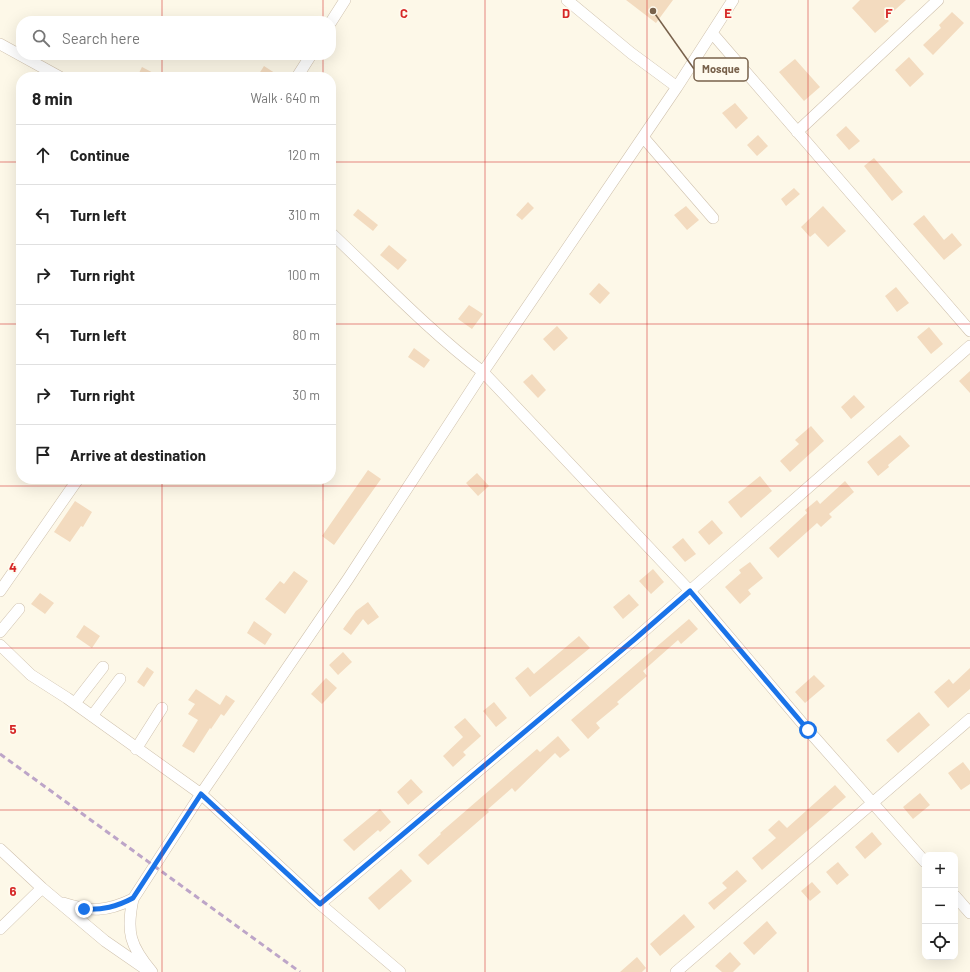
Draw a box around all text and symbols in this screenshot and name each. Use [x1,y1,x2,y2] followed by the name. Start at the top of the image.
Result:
[400,5,408,21] text: C
[562,5,570,21] text: D
[724,5,732,21] text: E
[885,5,893,21] text: F
[16,16,336,60] search box
[30,27,52,49] icon: search
[62,29,140,47] text: Search here
[694,58,748,81] callout: Mosque
[702,62,740,75] text: Mosque
[32,88,72,108] text: 8 min
[251,90,320,106] text: Walk · 640 m
[32,144,54,166] icon: ahead
[70,146,130,164] text: Continue
[288,147,320,163] text: 120 m
[32,204,54,226] icon: left
[70,206,126,224] text: Turn left
[288,207,320,223] text: 310 m
[32,264,54,286] icon: right
[70,266,135,284] text: Turn right
[287,267,320,283] text: 100 m
[32,324,54,346] icon: left
[70,326,126,344] text: Turn left
[293,327,320,343] text: 80 m
[32,384,54,406] icon: right
[70,386,135,404] text: Turn right
[293,387,320,403] text: 30 m
[32,444,54,466] icon: arrive
[70,446,206,464] text: Arrive at destination
[9,559,17,575] text: 4
[9,721,17,737] text: 5
[799,721,817,739] route start
[922,852,958,960] map controls
[922,852,958,888] button: +
[10,883,17,899] text: 6
[922,888,958,924] button: −
[75,900,93,918] route end
[922,924,958,960] button: locate

